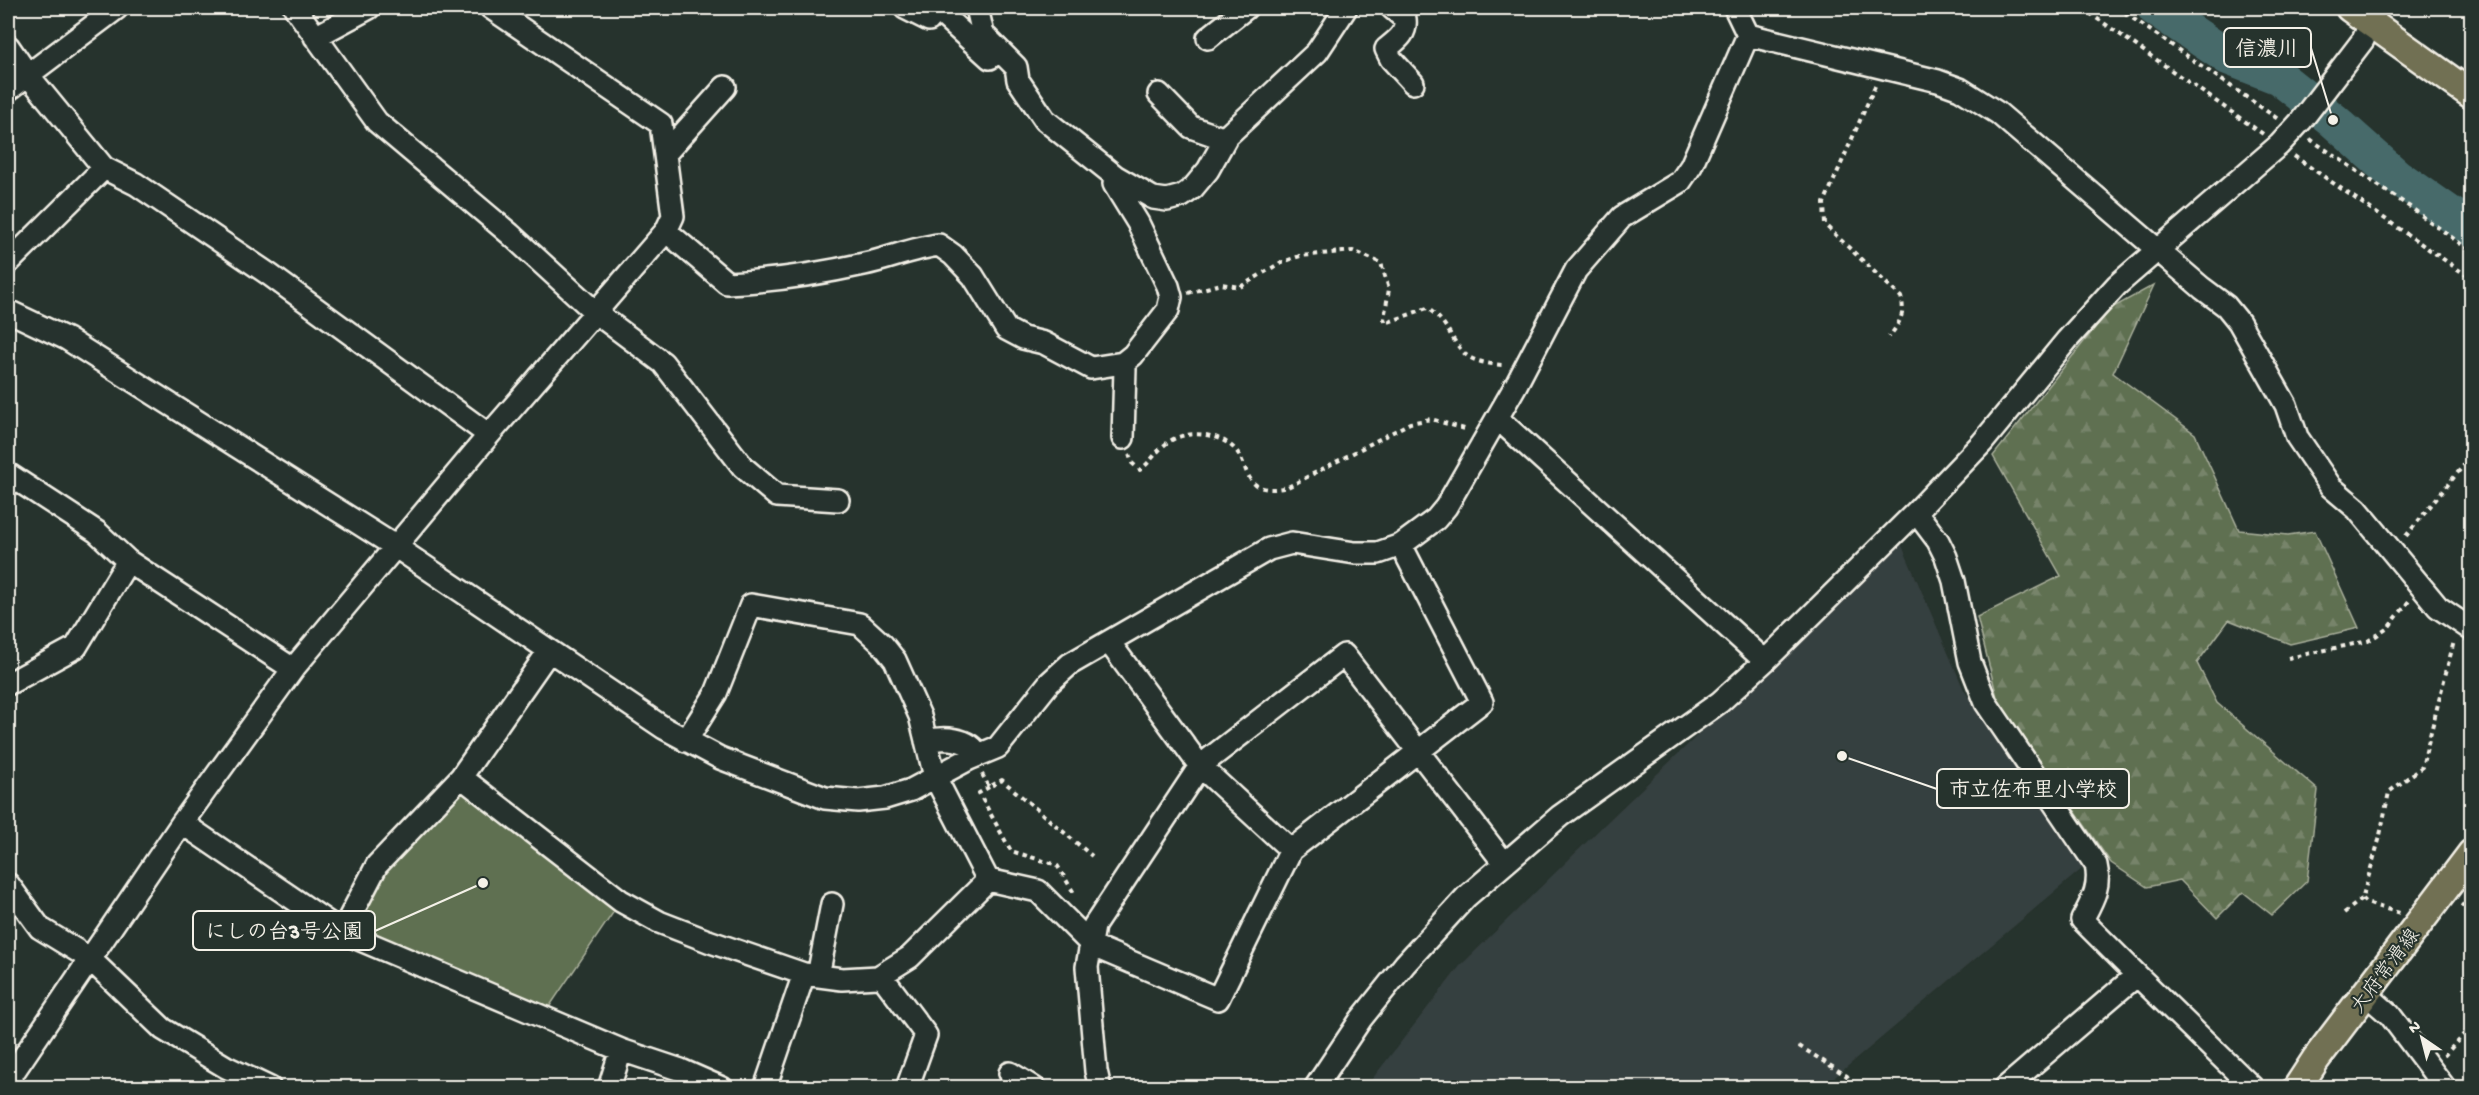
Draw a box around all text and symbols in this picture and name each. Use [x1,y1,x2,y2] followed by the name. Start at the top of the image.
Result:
[2224,28,2311,67] callout: 信濃川
[2236,37,2299,64] text: 信濃川
[1937,769,2129,808] callout: 市立佐布里小学校
[1949,778,2117,805] text: 市立佐布里小学校
[193,911,375,950] callout: にしの台3号公園
[205,920,363,947] text: にしの台3号公園
[2346,924,2426,1019] street label: 大府常滑線
[2392,1008,2452,1068] north arrow
[2406,1017,2426,1039] text: N

